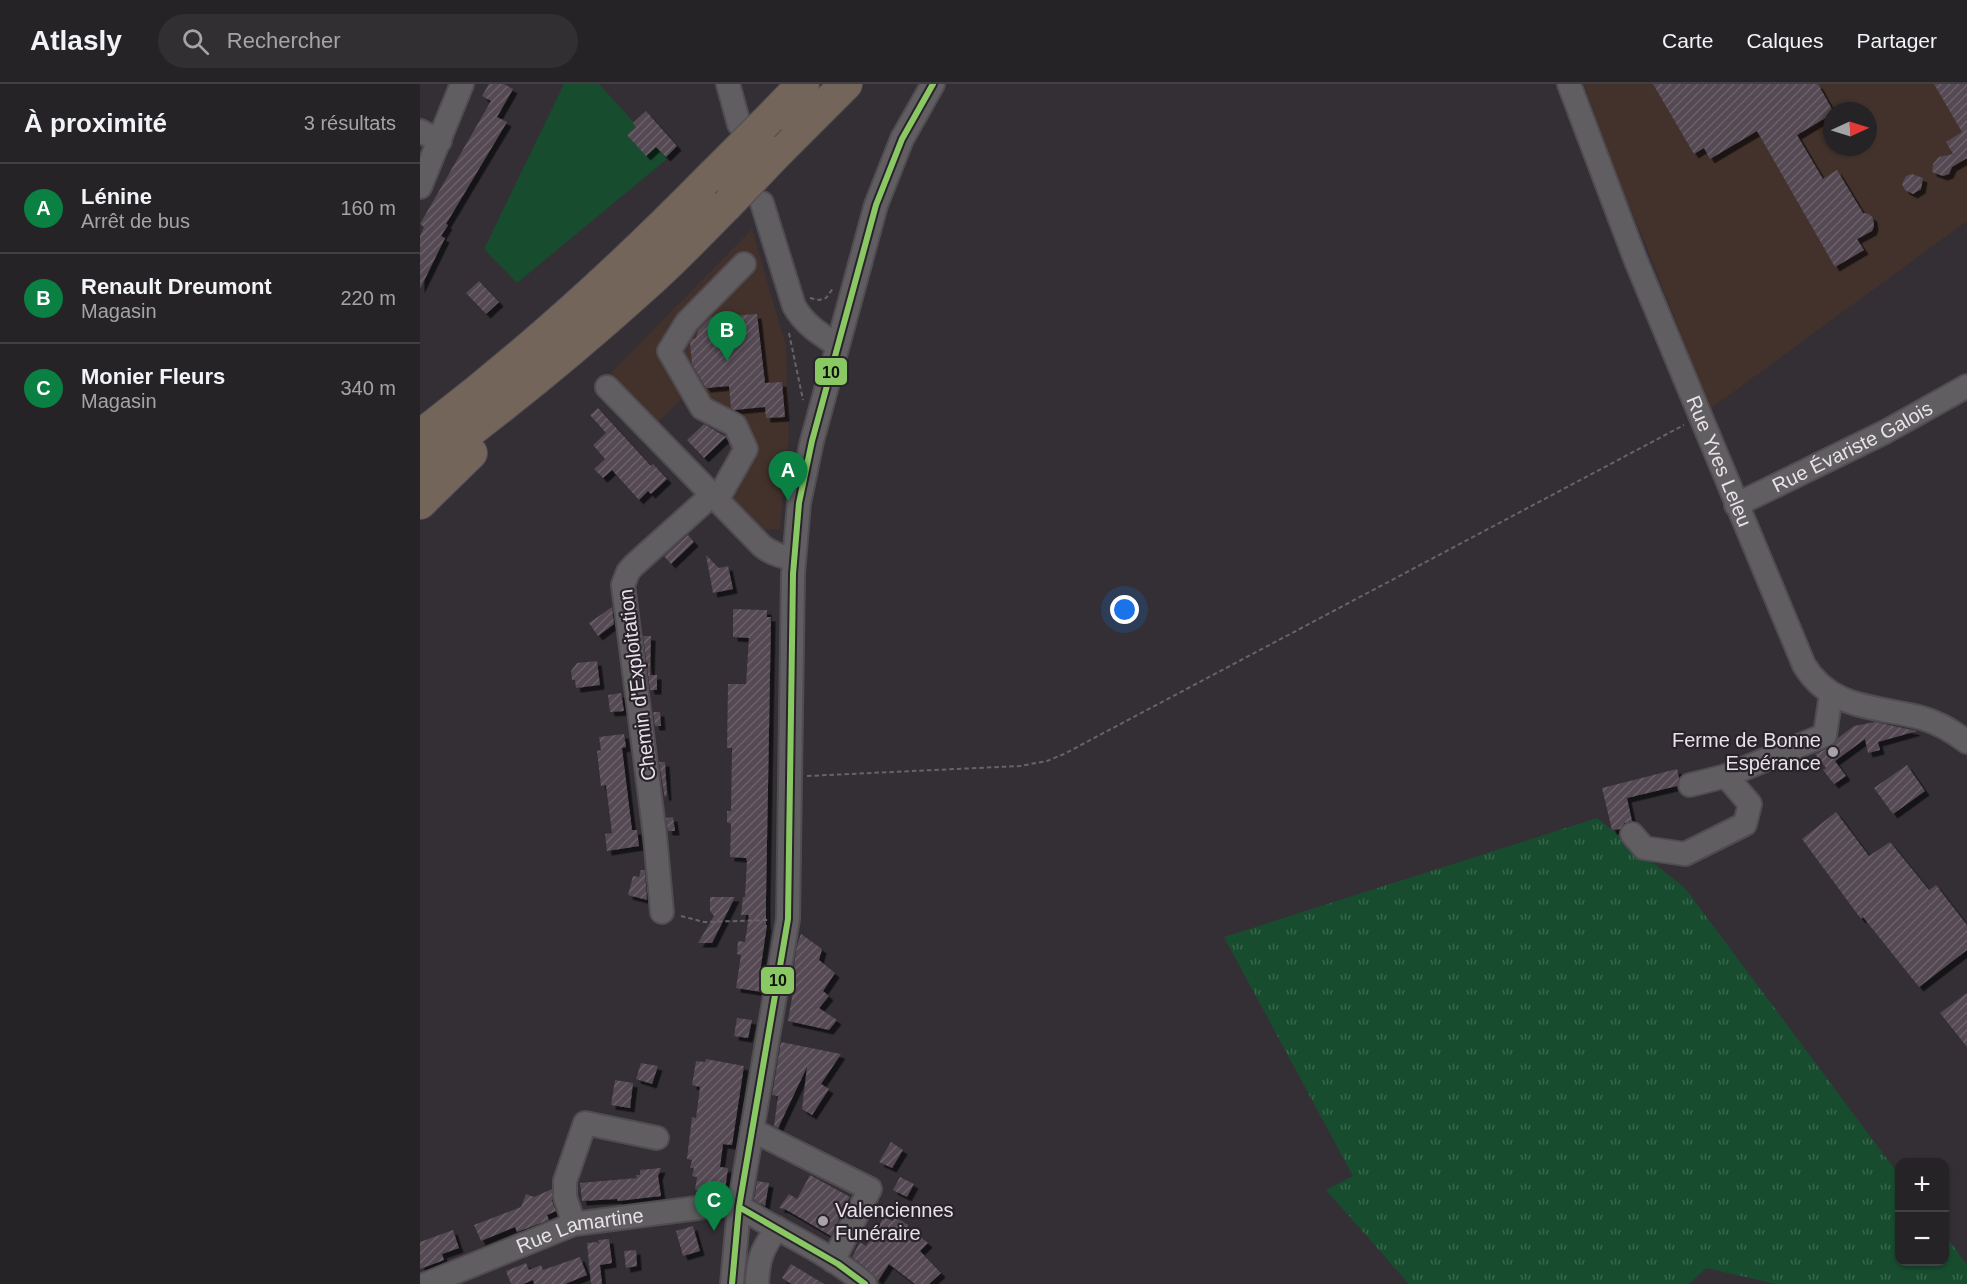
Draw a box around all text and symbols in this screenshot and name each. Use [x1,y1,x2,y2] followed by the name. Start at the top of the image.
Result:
[158,14,578,68] search box
[30,25,122,56] text: Atlasly
[179,25,212,58] icon: search
[227,28,341,53] text: Rechercher
[1662,29,1713,52] text: Carte
[1746,29,1823,52] text: Calques
[1856,29,1937,52] text: Partager
[1823,102,1877,156] north arrow
[24,108,167,138] text: À proximité
[304,112,396,134] text: 3 résultats
[81,184,152,209] text: Lénine
[36,197,51,219] text: A
[340,197,396,219] text: 160 m
[81,210,190,232] text: Arrêt de bus
[81,274,272,299] text: Renault Dreumont
[36,287,51,309] text: B
[340,287,396,309] text: 220 m
[81,300,157,322] text: Magasin
[708,312,746,361] pin: B
[814,357,848,386] line badge: 10
[81,364,225,389] text: Monier Fleurs
[822,364,840,381] text: 10
[36,377,51,399] text: C
[340,377,396,399] text: 340 m
[81,390,157,412] text: Magasin
[1682,392,1756,530] street label: Rue Yves Leleu
[1769,397,1936,497] street label: Rue Évariste Galois
[768,452,808,501] pin: A
[614,588,660,782] street label: Chemin d'Exploitation
[1110,595,1139,624] your location
[1672,729,1821,774] place label: Ferme de Bonne Espérance
[1826,745,1840,759] marker: Ferme de Bonne Espérance
[760,966,795,995] line badge: 10
[769,972,787,989] text: 10
[1895,1158,1949,1266] map controls
[1895,1158,1949,1212] button: +
[694,1182,734,1231] pin: C
[835,1199,954,1244] place label: Valenciennes Funéraire
[513,1204,645,1257] street label: Rue Lamartine
[1895,1212,1949,1266] button: −
[816,1214,830,1228] marker: Valenciennes Funéraire

